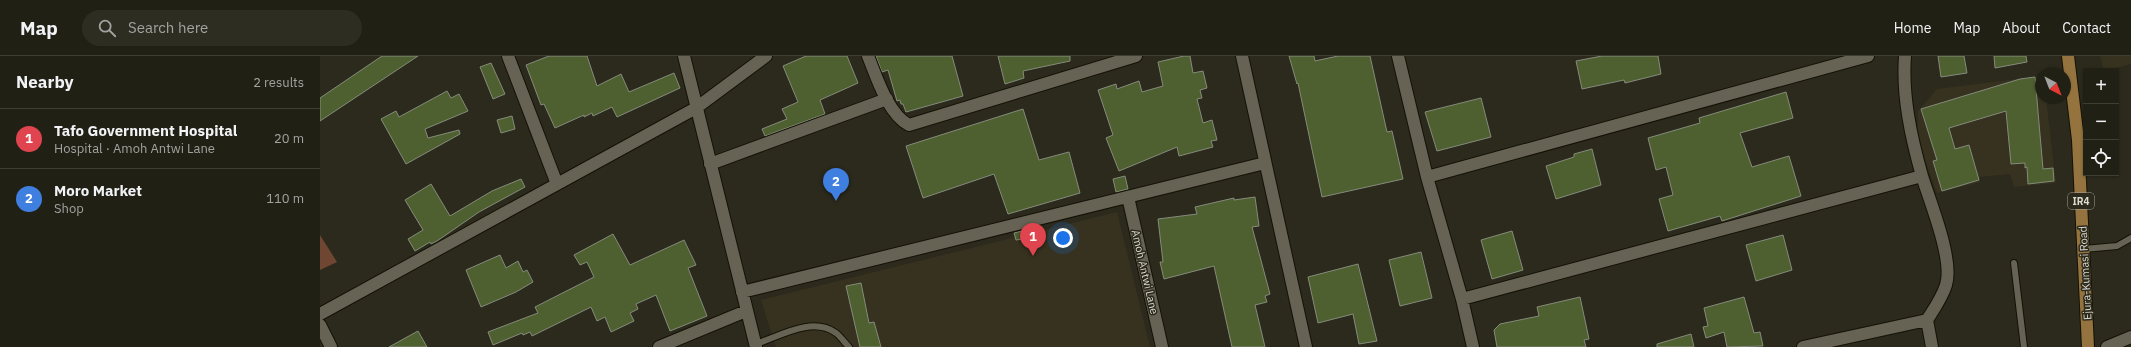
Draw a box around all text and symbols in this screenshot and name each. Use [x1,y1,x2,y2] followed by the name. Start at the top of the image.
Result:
[82,10,362,46] search box
[20,16,58,40] text: Map
[96,17,118,39] icon: search
[128,18,208,37] text: Search here
[1894,19,1931,37] text: Home
[1953,19,1980,37] text: Map
[2002,19,2040,37] text: About
[2062,19,2111,37] text: Contact
[2035,68,2071,104] north arrow
[2083,68,2119,176] map controls
[2083,68,2119,104] button: +
[16,71,74,93] text: Nearby
[253,74,304,91] text: 2 results
[2083,104,2119,140] button: −
[54,121,237,140] text: Tafo Government Hospital
[25,130,33,147] text: 1
[274,130,304,147] text: 20 m
[54,140,215,157] text: Hospital · Amoh Antwi Lane
[2083,140,2119,176] button: locate
[823,168,849,201] pin: 2
[54,181,142,200] text: Moro Market
[25,190,33,207] text: 2
[266,190,304,207] text: 110 m
[2068,193,2094,209] road number: IR4
[54,200,84,217] text: Shop
[1020,223,1046,256] pin: 1
[2076,226,2094,320] street label: Ejura-Kumasi Road
[1053,228,1073,248] your location
[1128,228,1162,316] street label: Amoh Antwi Lane

